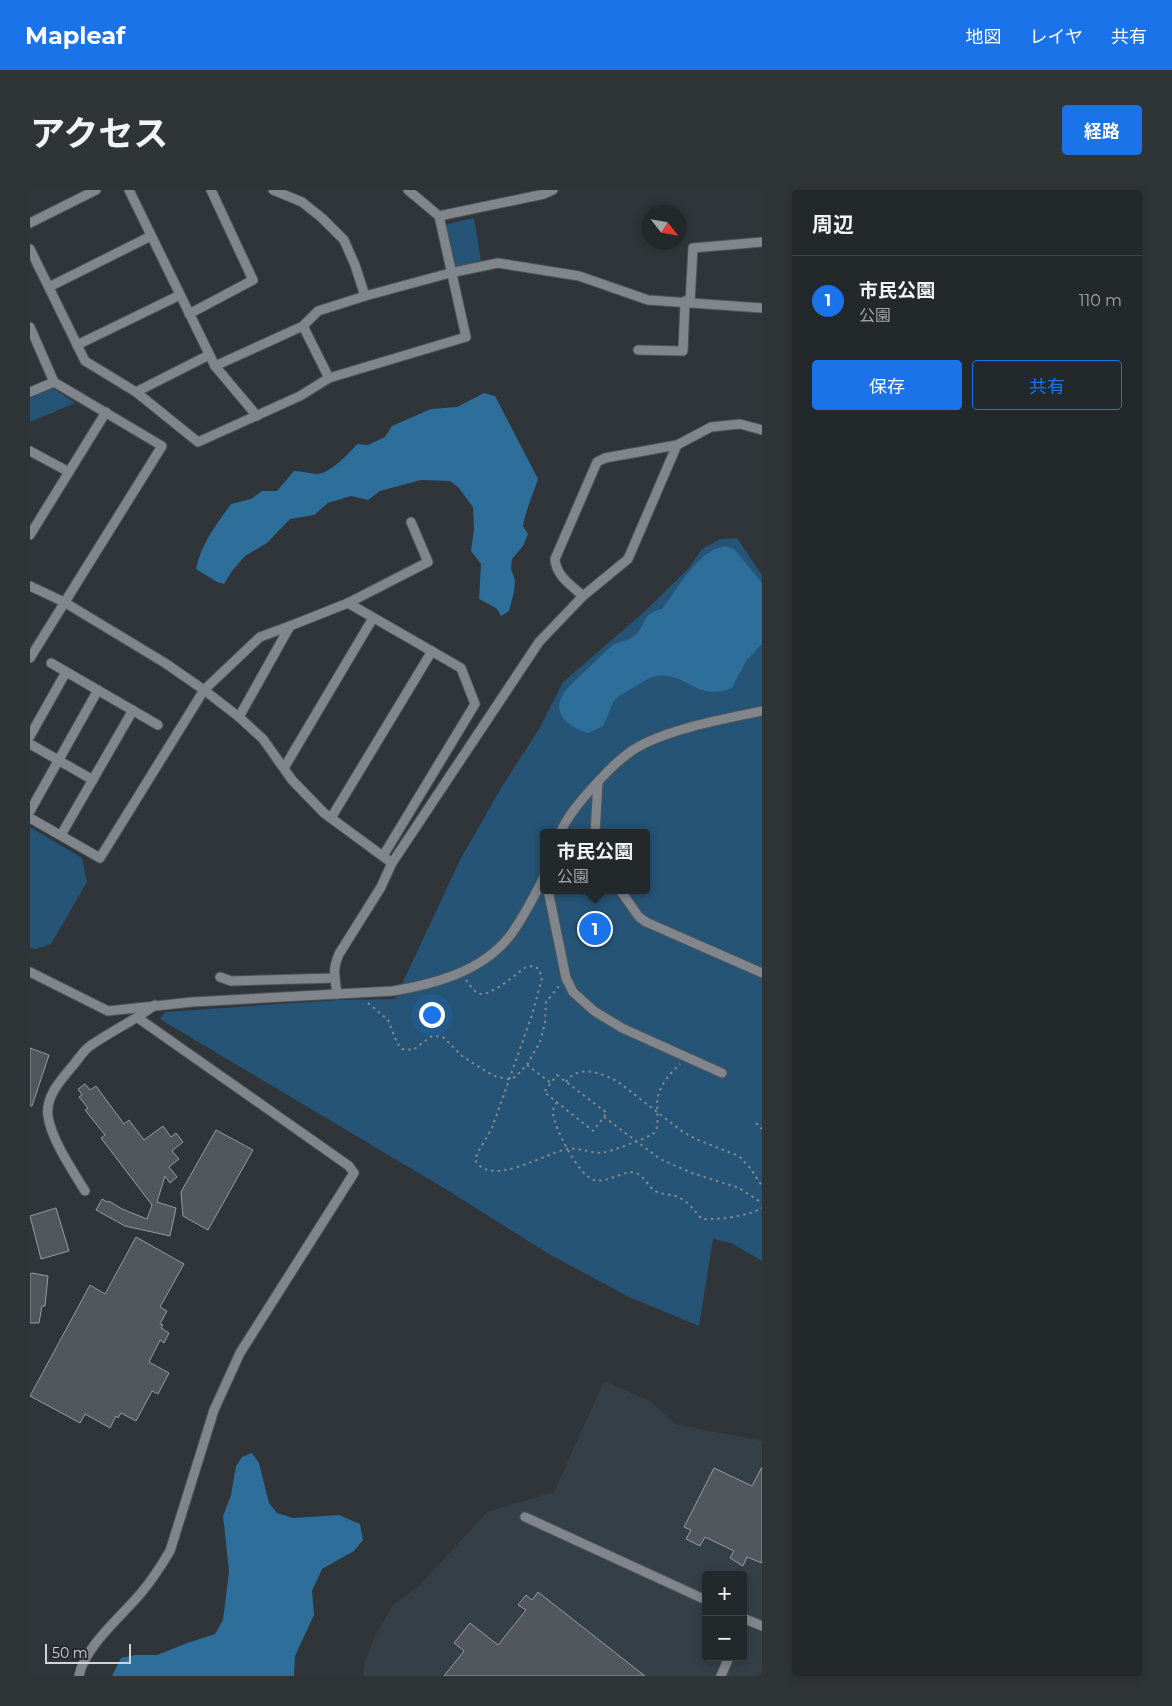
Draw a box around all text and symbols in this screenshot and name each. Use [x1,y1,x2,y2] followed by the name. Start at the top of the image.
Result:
[25,21,125,50] text: Mapleaf
[966,26,1002,48] text: 地図
[1030,26,1083,48] text: レイヤ
[1111,26,1147,48] text: 共有
[1062,105,1142,155] button: 経路
[30,112,168,155] text: アクセス
[642,205,687,250] north arrow
[812,212,854,237] text: 周辺
[859,279,935,302] text: 市民公園
[825,291,831,310] text: 1
[1079,291,1122,310] text: 110 m
[859,306,891,325] text: 公園
[812,360,962,410] button: 保存
[972,360,1122,410] button: 共有
[540,829,650,894] popup
[557,840,633,863] text: 市民公園
[557,867,589,886] text: 公園
[579,910,611,948] pin: 1
[419,1002,445,1028] your location
[702,1571,747,1661] map controls
[702,1571,747,1616] button: +
[702,1616,747,1661] button: −
[45,1641,131,1664] scale bar
[52,1644,88,1662] text: 50 m

